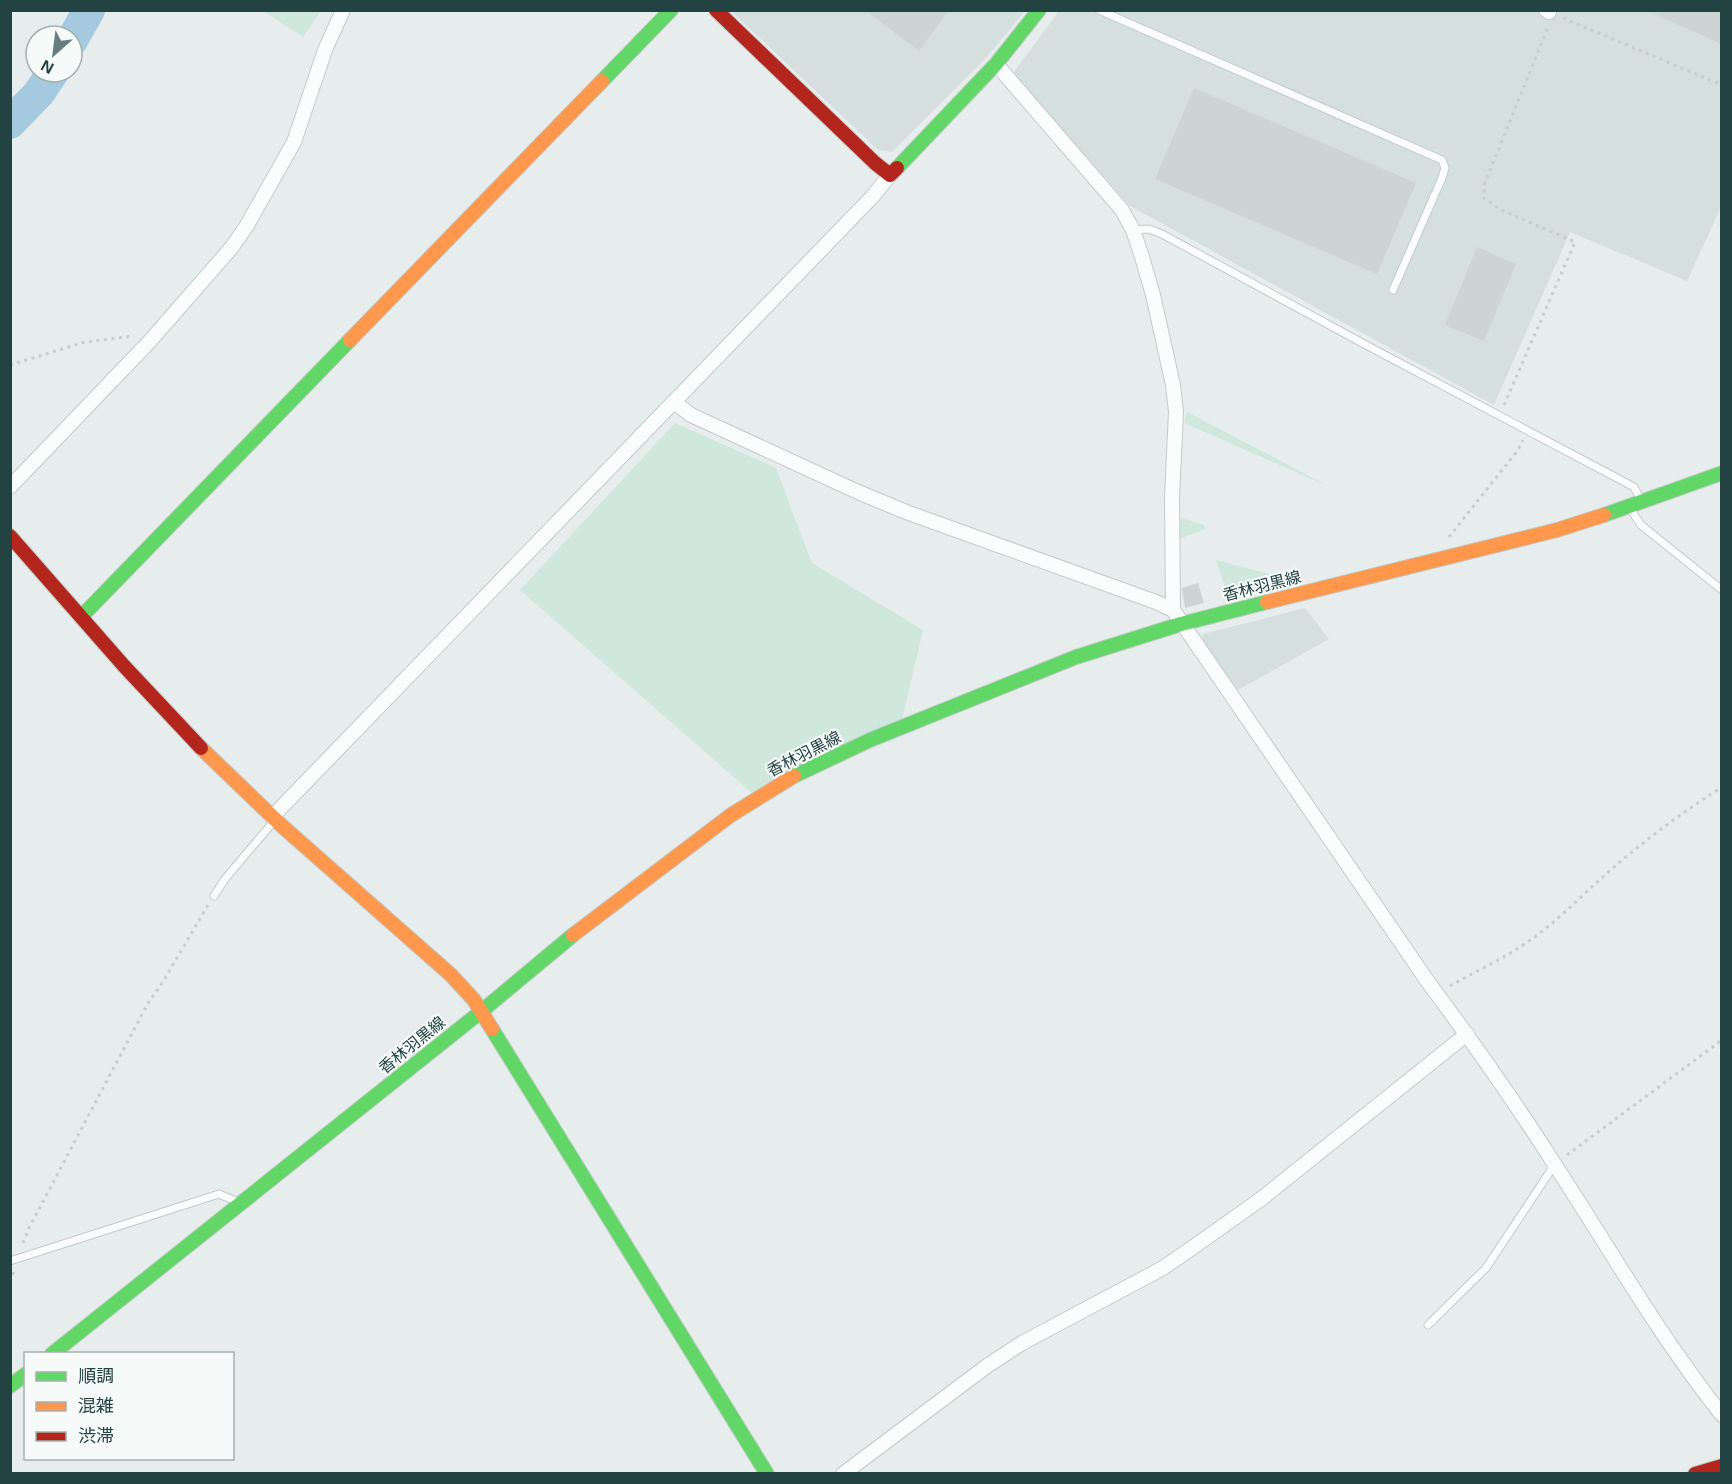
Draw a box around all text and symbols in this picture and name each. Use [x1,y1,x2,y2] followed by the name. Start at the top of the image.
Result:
[24,24,84,84] north arrow
[38,57,56,77] text: N
[1221,568,1303,604] street label: 香林羽黒線
[764,728,844,780] street label: 香林羽黒線
[376,1013,448,1077] street label: 香林羽黒線
[24,1352,234,1460] legend
[78,1366,114,1386] text: 順調
[78,1396,114,1416] text: 混雑
[78,1426,114,1446] text: 渋滞

